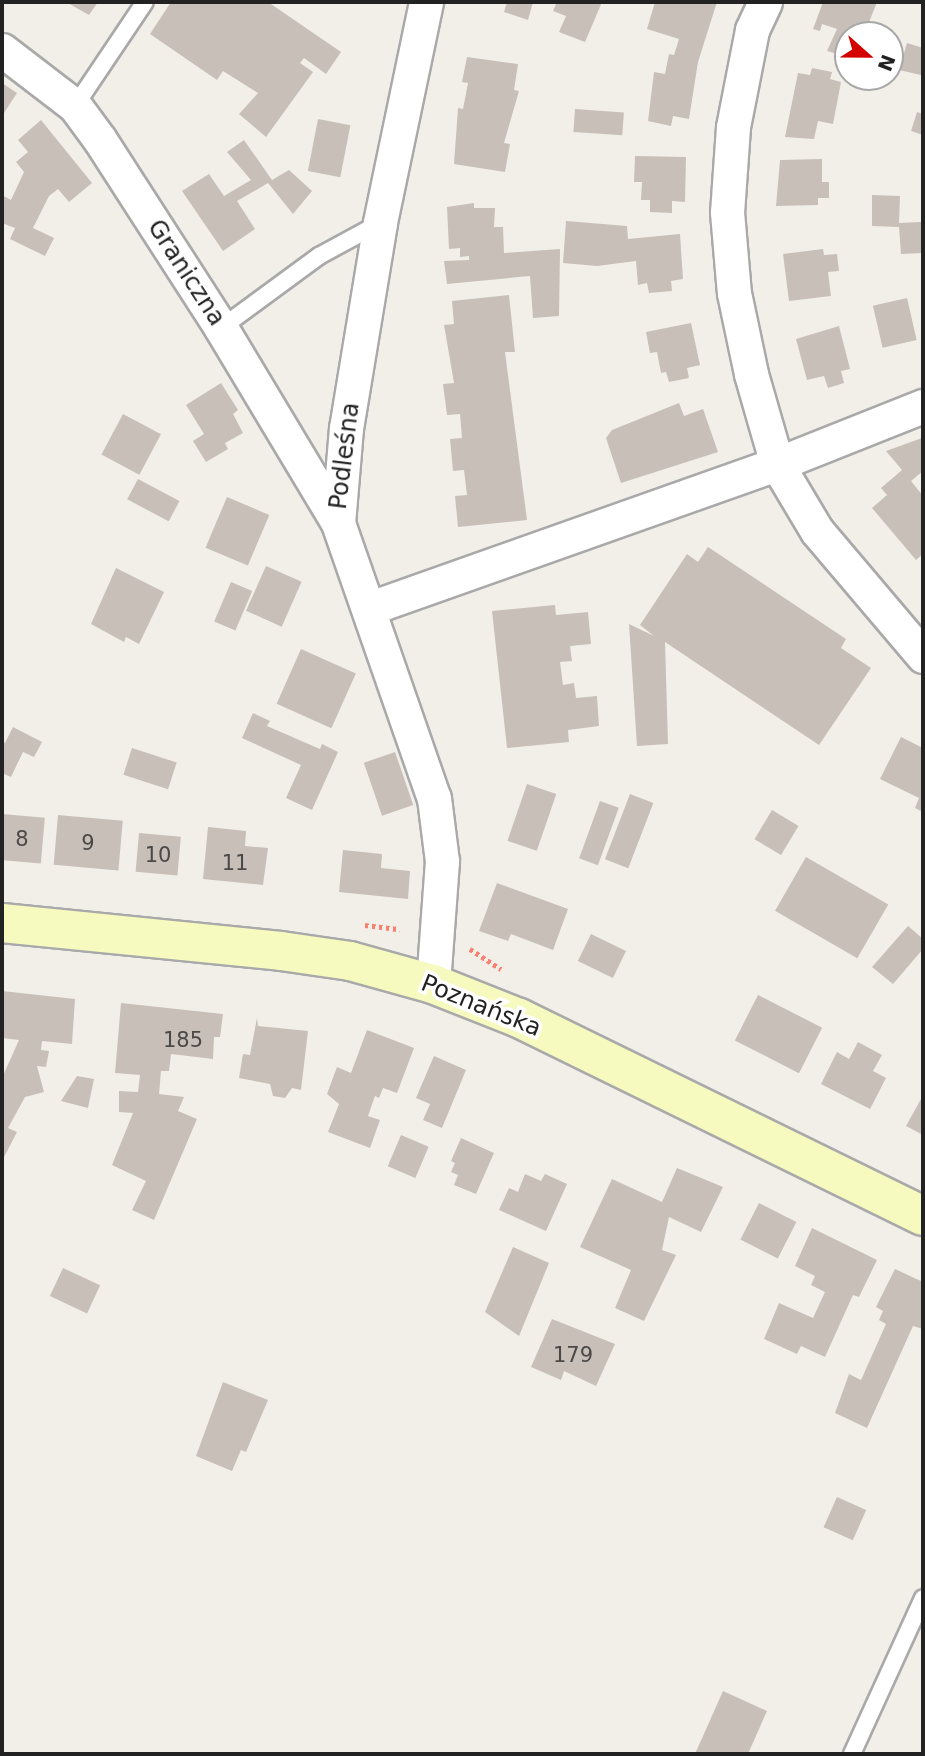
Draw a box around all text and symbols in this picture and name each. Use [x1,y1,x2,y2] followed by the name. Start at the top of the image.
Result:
[834,21,904,91] north arrow
[874,51,900,74] text: N
[141,215,231,331] street label: Graniczna
[324,401,366,511] street label: Podleśna
[15,826,29,852] house number: 8
[81,830,95,856] house number: 9
[145,842,171,868] house number: 10
[222,850,248,876] house number: 11
[417,969,545,1043] street label: Poznańska
[163,1027,203,1053] house number: 185
[553,1342,593,1368] house number: 179

